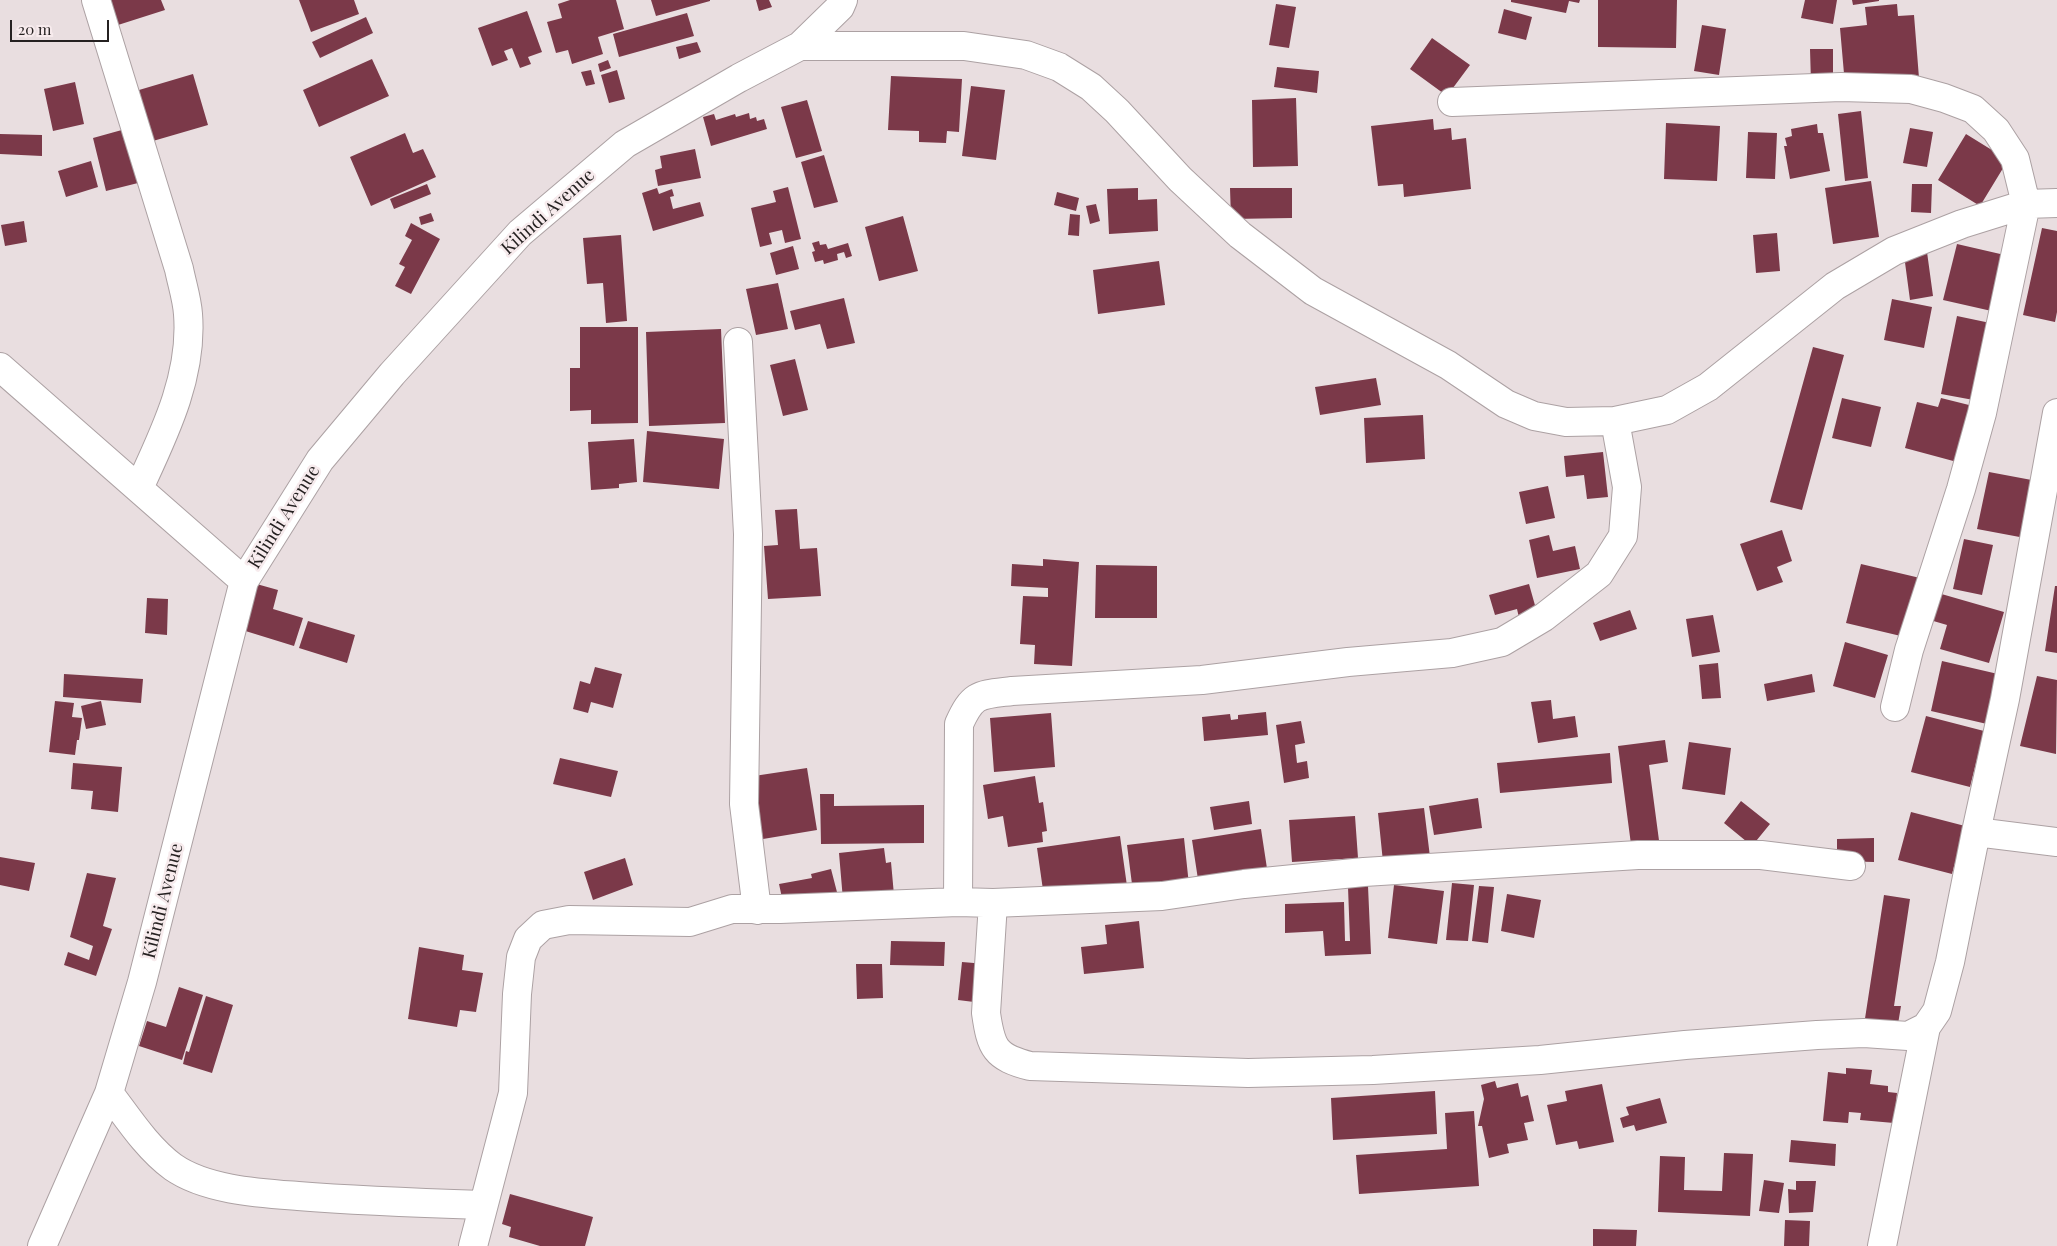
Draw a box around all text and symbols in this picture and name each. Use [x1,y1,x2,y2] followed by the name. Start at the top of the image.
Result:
[12,10,111,42] scale bar
[18,19,51,39] text: 20 m
[497,165,599,259] street label: Kilindi Avenue
[244,461,324,573] street label: Kilindi Avenue
[138,841,188,961] street label: Kilindi Avenue

